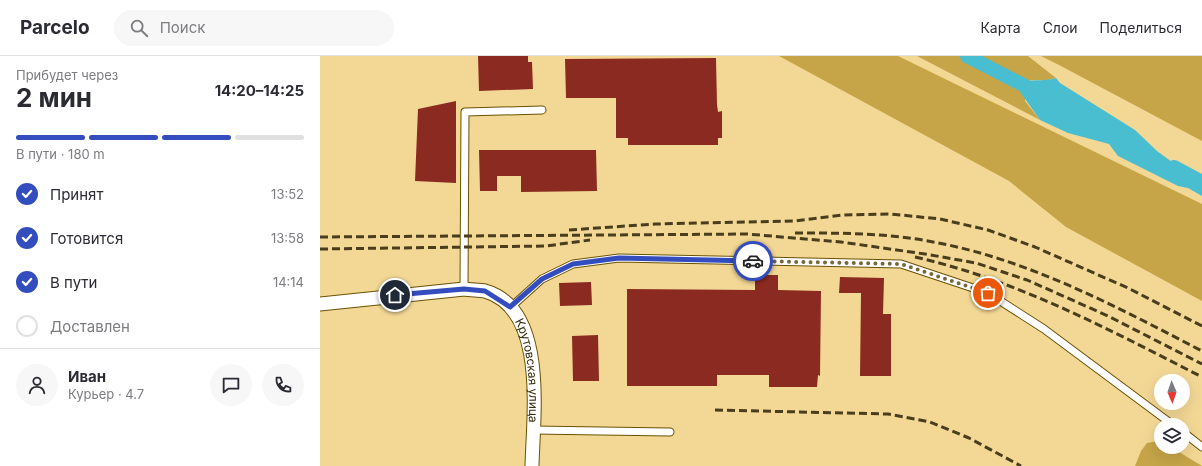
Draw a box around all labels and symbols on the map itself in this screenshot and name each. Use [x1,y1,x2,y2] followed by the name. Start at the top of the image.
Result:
[733,241,773,281] courier
[971,276,1005,310] pin
[378,278,412,312] pin
[512,316,542,423] street label: Крутовская улица
[1154,374,1190,410] north arrow

